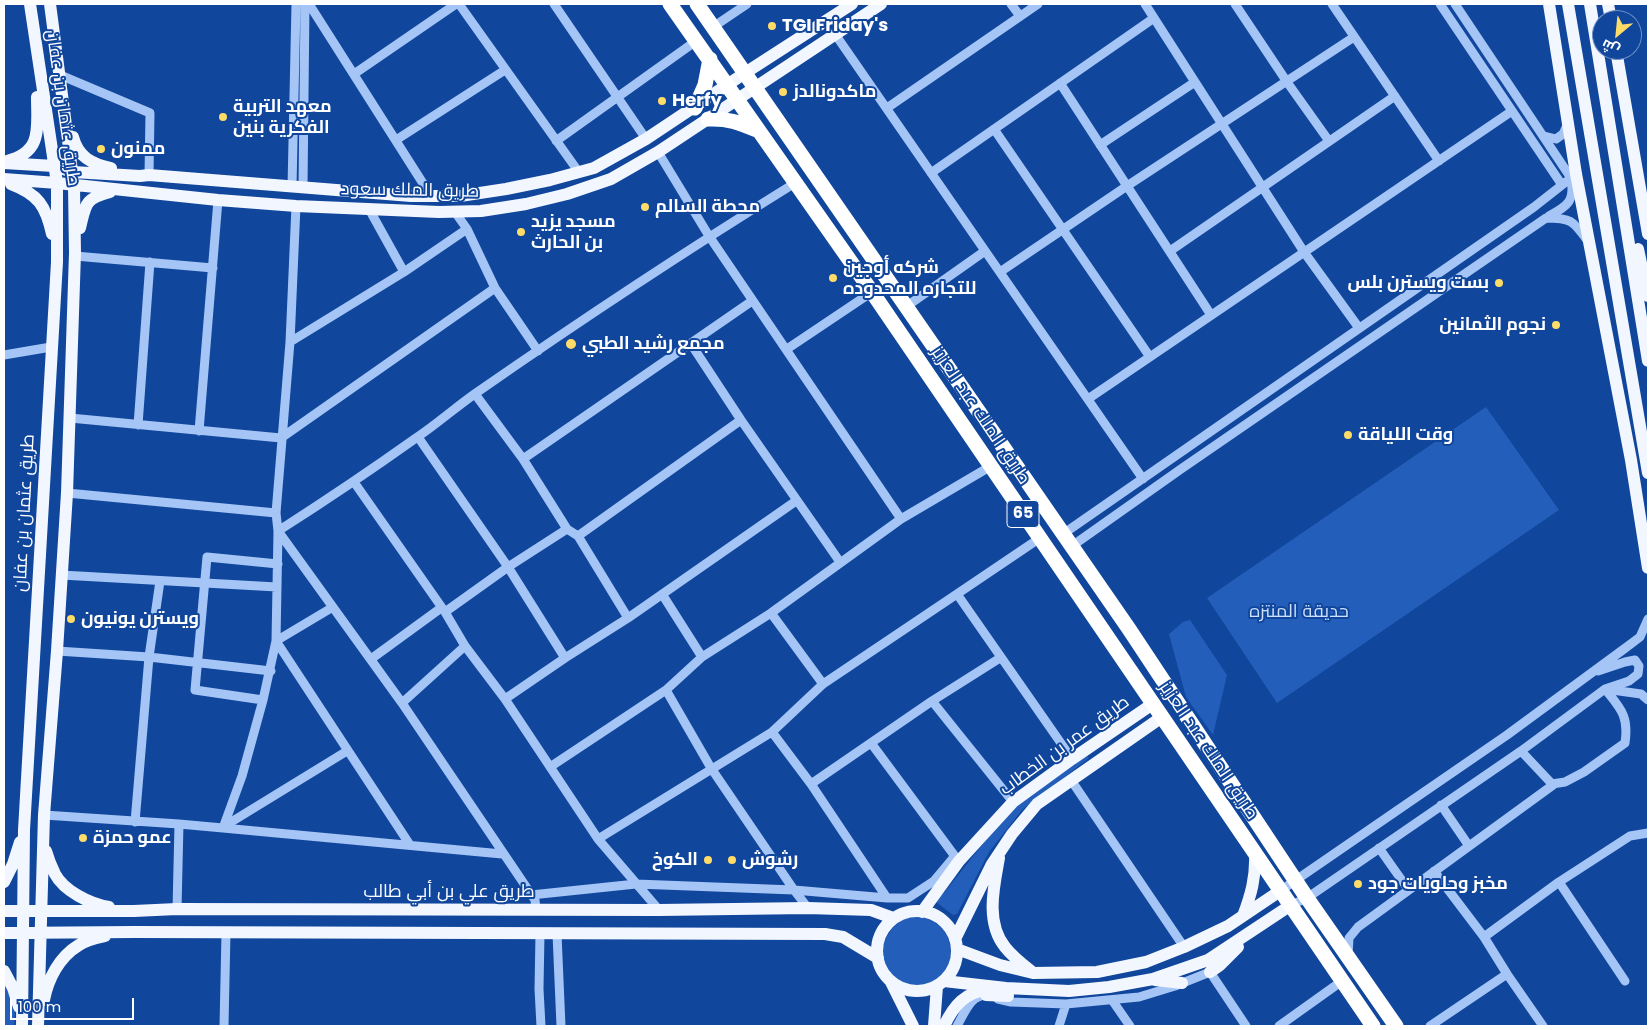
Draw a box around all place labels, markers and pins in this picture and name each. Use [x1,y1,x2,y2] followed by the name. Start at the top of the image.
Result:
[782,15,888,37] place label: TGI Friday's
[766,20,778,32] marker: TGI Friday's
[793,81,876,103] place label: ماكدونالدز
[777,86,789,98] marker: ماكدونالدز
[672,90,722,112] place label: Herfy
[656,95,668,107] marker: Herfy
[233,96,332,138] place label: معهد التربية الفكرية بنين
[217,111,229,123] marker: معهد التربية الفكرية بنين
[111,138,165,160] place label: ممنون
[95,143,107,155] marker: ممنون
[655,196,760,218] place label: محطة السالم
[639,201,651,213] marker: محطة السالم
[531,211,616,253] place label: مسجد يزيد بن الحارث
[515,226,527,238] marker: مسجد يزيد بن الحارث
[843,257,977,300] place label: شركه أوجين للتجاره المحدوده
[827,272,839,284] marker: شركه أوجين للتجاره المحدوده
[1347,272,1489,294] place label: بست ويسترن بلس
[1493,277,1505,289] marker: بست ويسترن بلس
[1439,314,1546,336] place label: نجوم الثمانين
[1550,319,1562,331] marker: نجوم الثمانين
[582,333,725,355] place label: مجمع رشيد الطبي
[564,337,578,351] marker: مجمع رشيد الطبي
[1358,424,1453,446] place label: وقت اللياقة
[1342,429,1354,441] marker: وقت اللياقة
[81,608,199,630] place label: ويسترن يونيون
[65,613,77,625] marker: ويسترن يونيون
[93,827,172,849] place label: عمو حمزة
[77,832,89,844] marker: عمو حمزة
[652,849,698,871] place label: الكوخ
[742,849,798,871] place label: رشوش
[702,854,714,866] marker: الكوخ
[726,854,738,866] marker: رشوش
[1368,873,1508,895] place label: مخبز وحلويات جود
[1352,878,1364,890] marker: مخبز وحلويات جود

